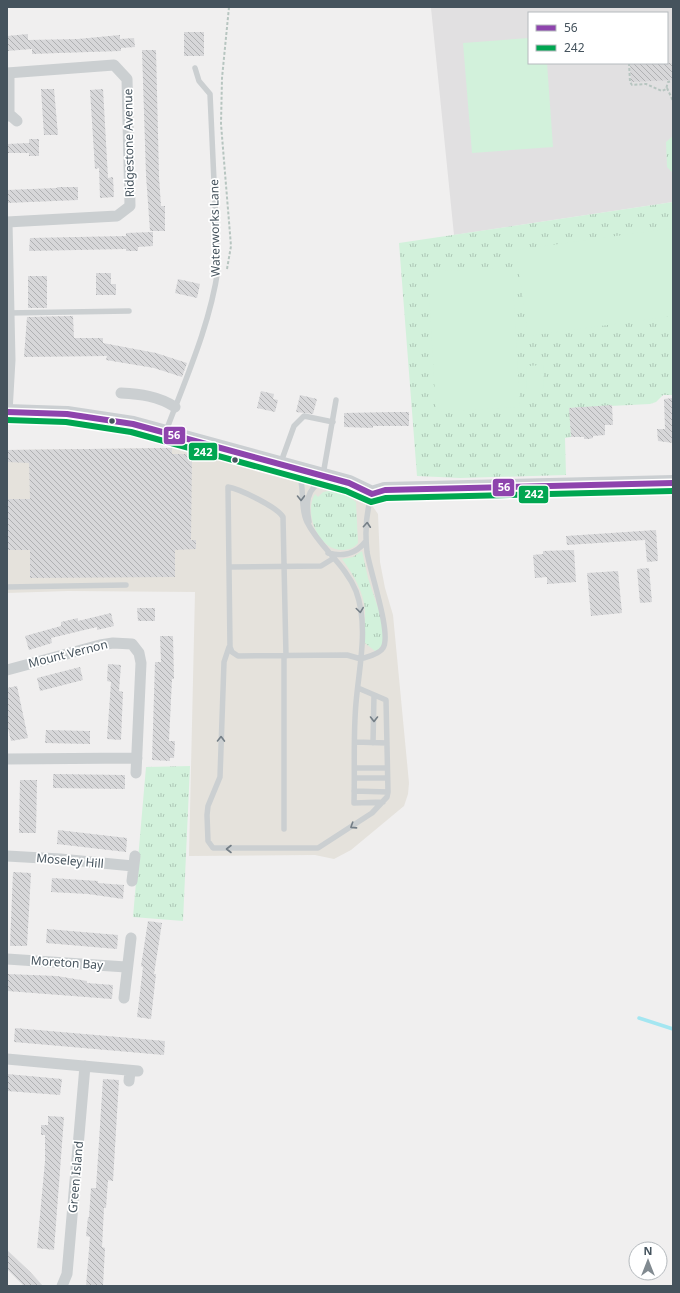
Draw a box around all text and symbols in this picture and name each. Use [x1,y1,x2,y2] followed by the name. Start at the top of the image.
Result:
[528,12,668,64] legend
[564,19,578,36] text: 56
[564,39,585,56] text: 242
[119,88,138,198] street label: Ridgestone Avenue
[205,179,224,277] street label: Waterworks Lane
[107,416,117,426] unlabelled marker
[163,426,186,445] line badge: 56
[168,427,180,442] text: 56
[188,442,218,461] line badge: 242
[194,444,212,459] text: 242
[230,455,240,465] unlabelled marker
[492,478,515,497] line badge: 56
[498,479,510,494] text: 56
[518,485,549,504] line badge: 242
[525,486,543,501] text: 242
[297,495,306,501] one-way arrow
[363,522,372,528] one-way arrow
[355,607,364,613] one-way arrow
[26,635,109,672] street label: Mount Vernon
[370,716,378,722] one-way arrow
[217,736,225,742] one-way arrow
[350,821,357,829] one-way arrow
[226,845,232,853] one-way arrow
[36,849,105,872] street label: Moseley Hill
[30,951,105,974] street label: Moreton Bay
[64,1140,87,1214] street label: Green Island
[628,1241,668,1281] north arrow
[644,1243,652,1258] text: N

